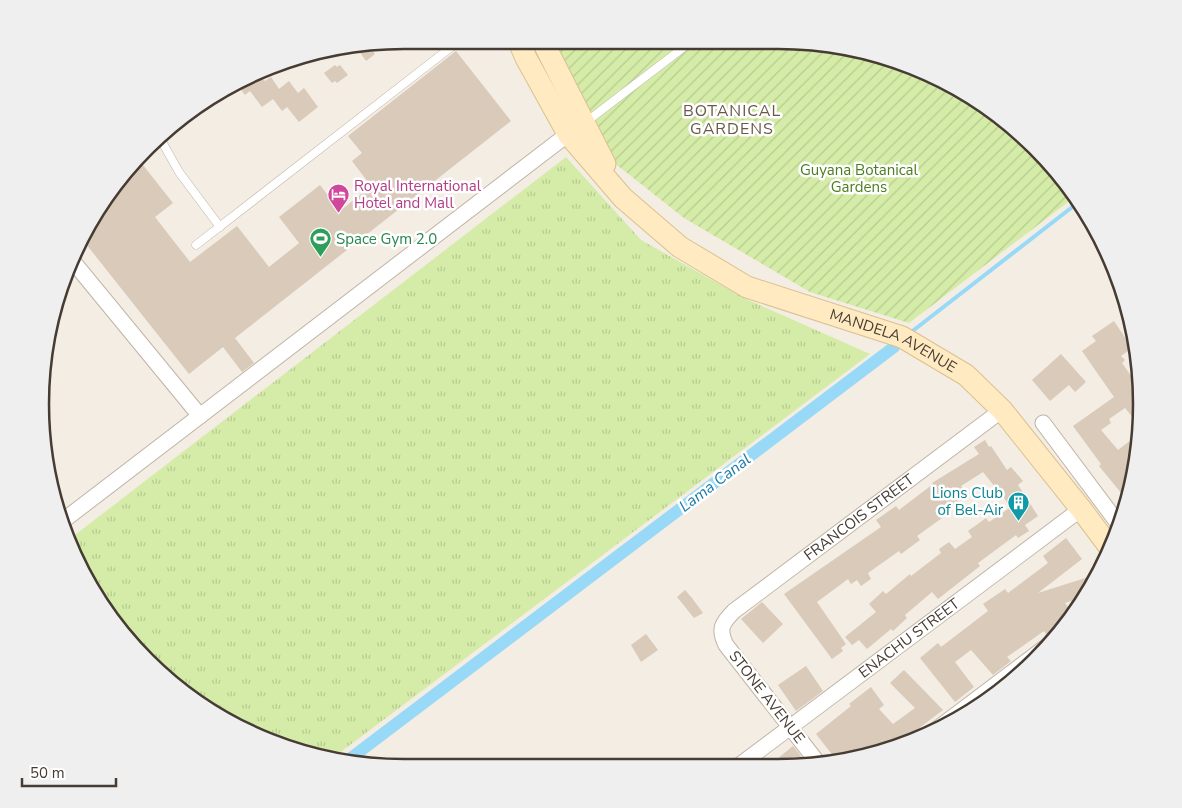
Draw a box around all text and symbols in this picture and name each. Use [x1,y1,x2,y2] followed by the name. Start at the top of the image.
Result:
[683,100,781,140] district label: BOTANICAL GARDENS
[800,160,919,197] park label: Guyana Botanical Gardens
[354,176,482,213] place label: Royal International Hotel and Mall
[326,183,350,214] hotel icon: Royal International Hotel and Mall
[308,227,332,258] sports icon: Space Gym 2.0
[336,229,437,249] place label: Space Gym 2.0
[827,304,960,377] street label: MANDELA AVENUE
[675,449,756,517] water label: Lama Canal
[800,469,918,565] street label: FRANCOIS STREET
[932,483,1004,520] place label: Lions Club of Bel-Air
[1007,490,1031,521] building icon: Lions Club of Bel-Air
[854,594,964,682] street label: ENACHU STREET
[724,646,810,748] street label: STONE AVENUE
[22,756,116,788] scale bar
[30,763,65,783] text: 50 m

